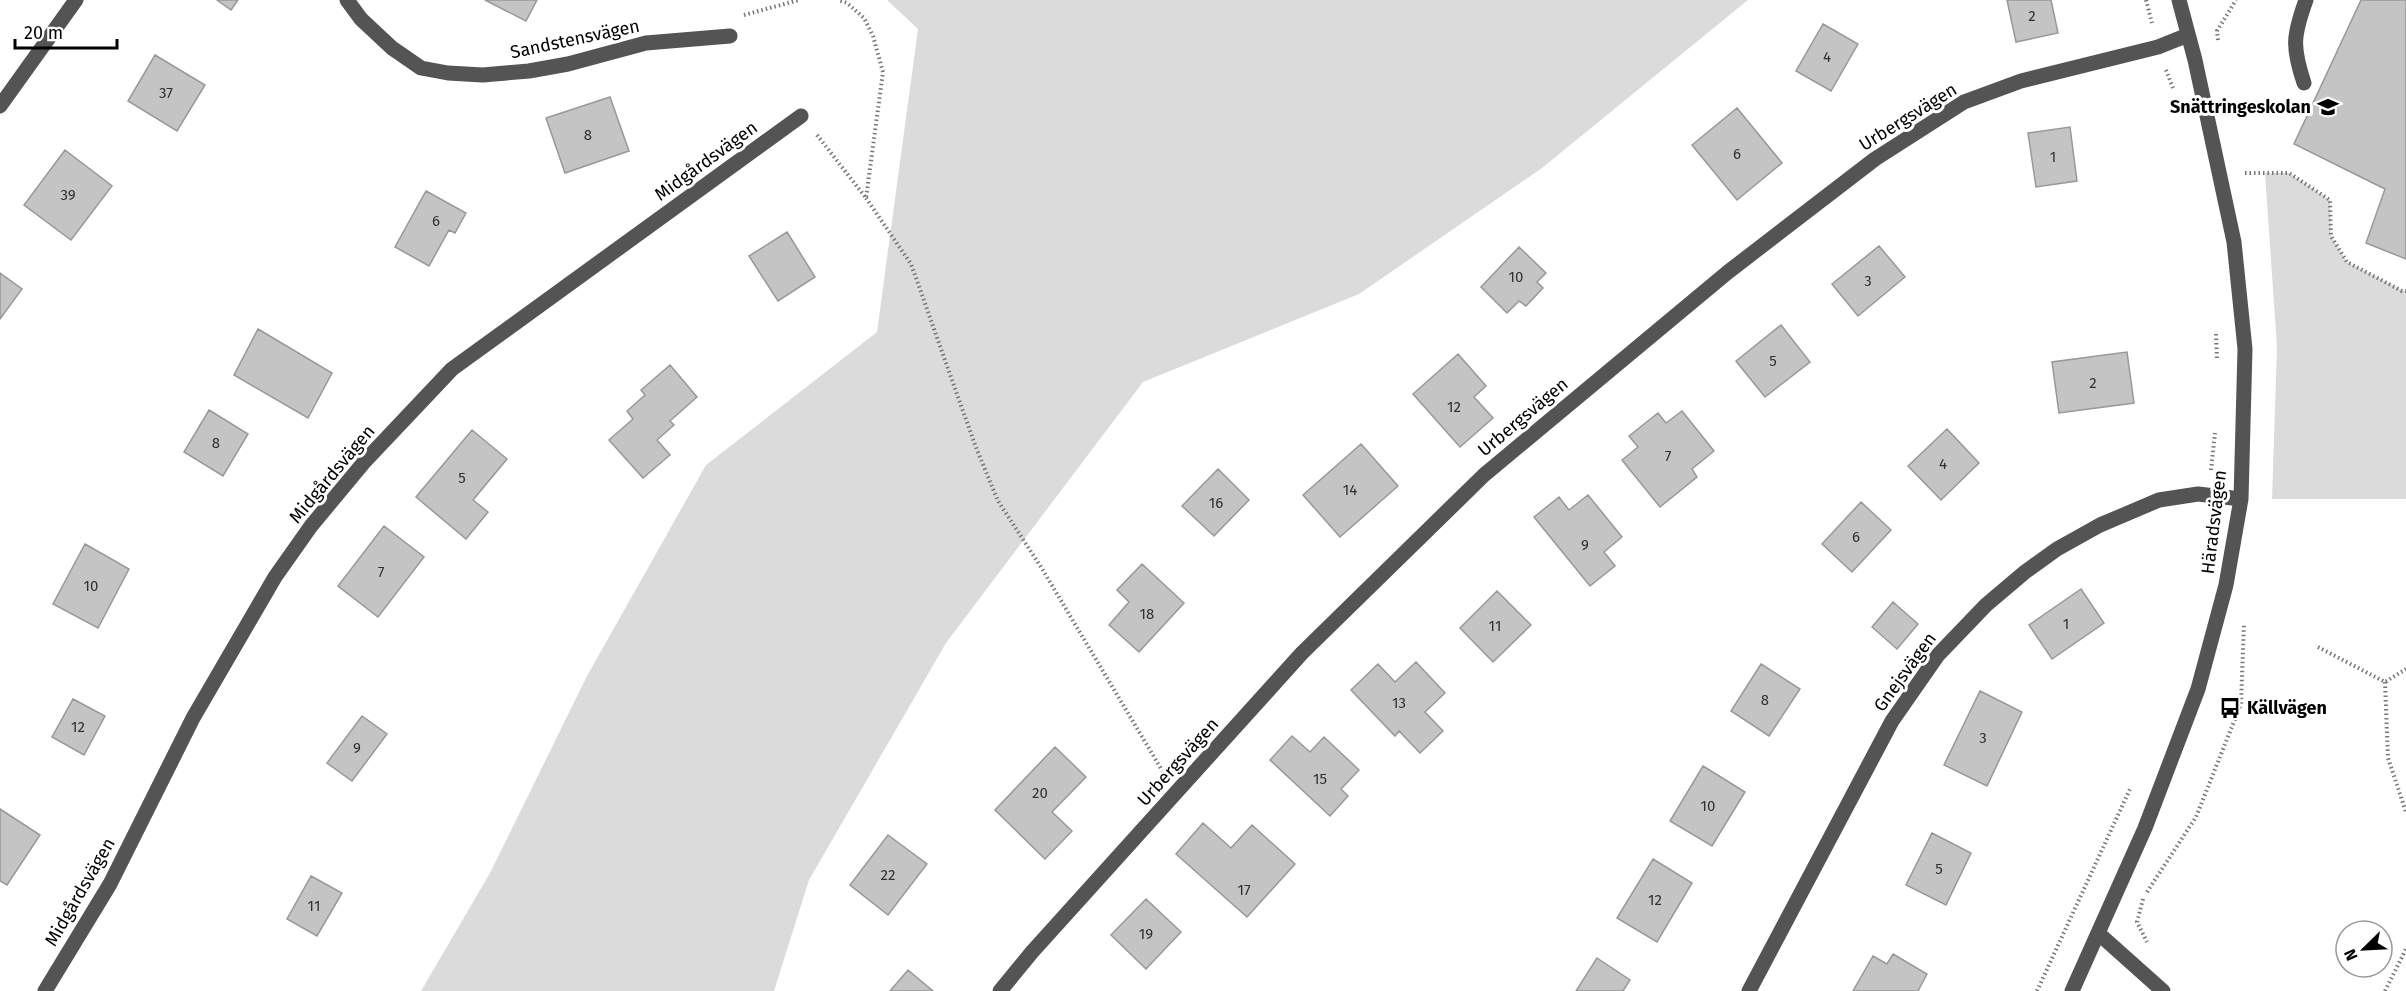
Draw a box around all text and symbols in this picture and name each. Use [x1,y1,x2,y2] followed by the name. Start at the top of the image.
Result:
[2028,7,2036,25] house number: 2
[15,12,117,50] scale bar
[508,15,642,63] street label: Sandstensvägen
[24,22,63,44] text: 20 m
[1823,48,1831,66] house number: 4
[1855,78,1961,156] street label: Urbergsvägen
[159,84,173,102] house number: 37
[2316,95,2340,119] school or university icon: Snättringeskolan
[2170,96,2311,118] place label: Snättringeskolan
[650,116,762,206] street label: Midgårdsvägen
[584,126,592,144] house number: 8
[1733,145,1741,163] house number: 6
[2050,148,2056,166] house number: 1
[60,186,76,204] house number: 39
[432,212,440,230] house number: 6
[1509,268,1523,286] house number: 10
[1864,272,1872,290] house number: 3
[1769,352,1777,370] house number: 5
[1473,373,1573,461] street label: Urbergsvägen
[2089,374,2097,392] house number: 2
[1447,398,1461,416] house number: 12
[285,420,379,528] street label: Midgårdsvägen
[212,434,220,452] house number: 8
[1665,447,1672,465] house number: 7
[1939,455,1947,473] house number: 4
[458,469,466,487] house number: 5
[2197,469,2231,575] street label: Häradsvägen
[1343,481,1357,499] house number: 14
[1209,494,1223,512] house number: 16
[1852,528,1860,546] house number: 6
[1581,536,1589,554] house number: 9
[378,563,385,581] house number: 7
[84,577,98,595] house number: 10
[1140,605,1154,623] house number: 18
[2063,615,2069,633] house number: 1
[1489,617,1501,635] house number: 11
[1869,628,1941,716] street label: Gnejsvägen
[1761,691,1769,709] house number: 8
[1392,694,1406,712] house number: 13
[2218,696,2242,720] bus stop icon: Källvägen
[2247,697,2327,719] place label: Källvägen
[1133,713,1223,811] street label: Urbergsvägen
[71,718,85,736] house number: 12
[1979,729,1987,747] house number: 3
[353,739,361,757] house number: 9
[1313,770,1327,788] house number: 15
[1032,784,1048,802] house number: 20
[1701,797,1715,815] house number: 10
[40,834,120,950] street label: Midgårdsvägen
[1935,860,1943,878] house number: 5
[881,866,895,884] house number: 22
[1237,881,1251,899] house number: 17
[1648,891,1662,909] house number: 12
[308,897,320,915] house number: 11
[2334,919,2394,979] north arrow
[1139,925,1153,943] house number: 19
[2340,946,2362,964] text: N

